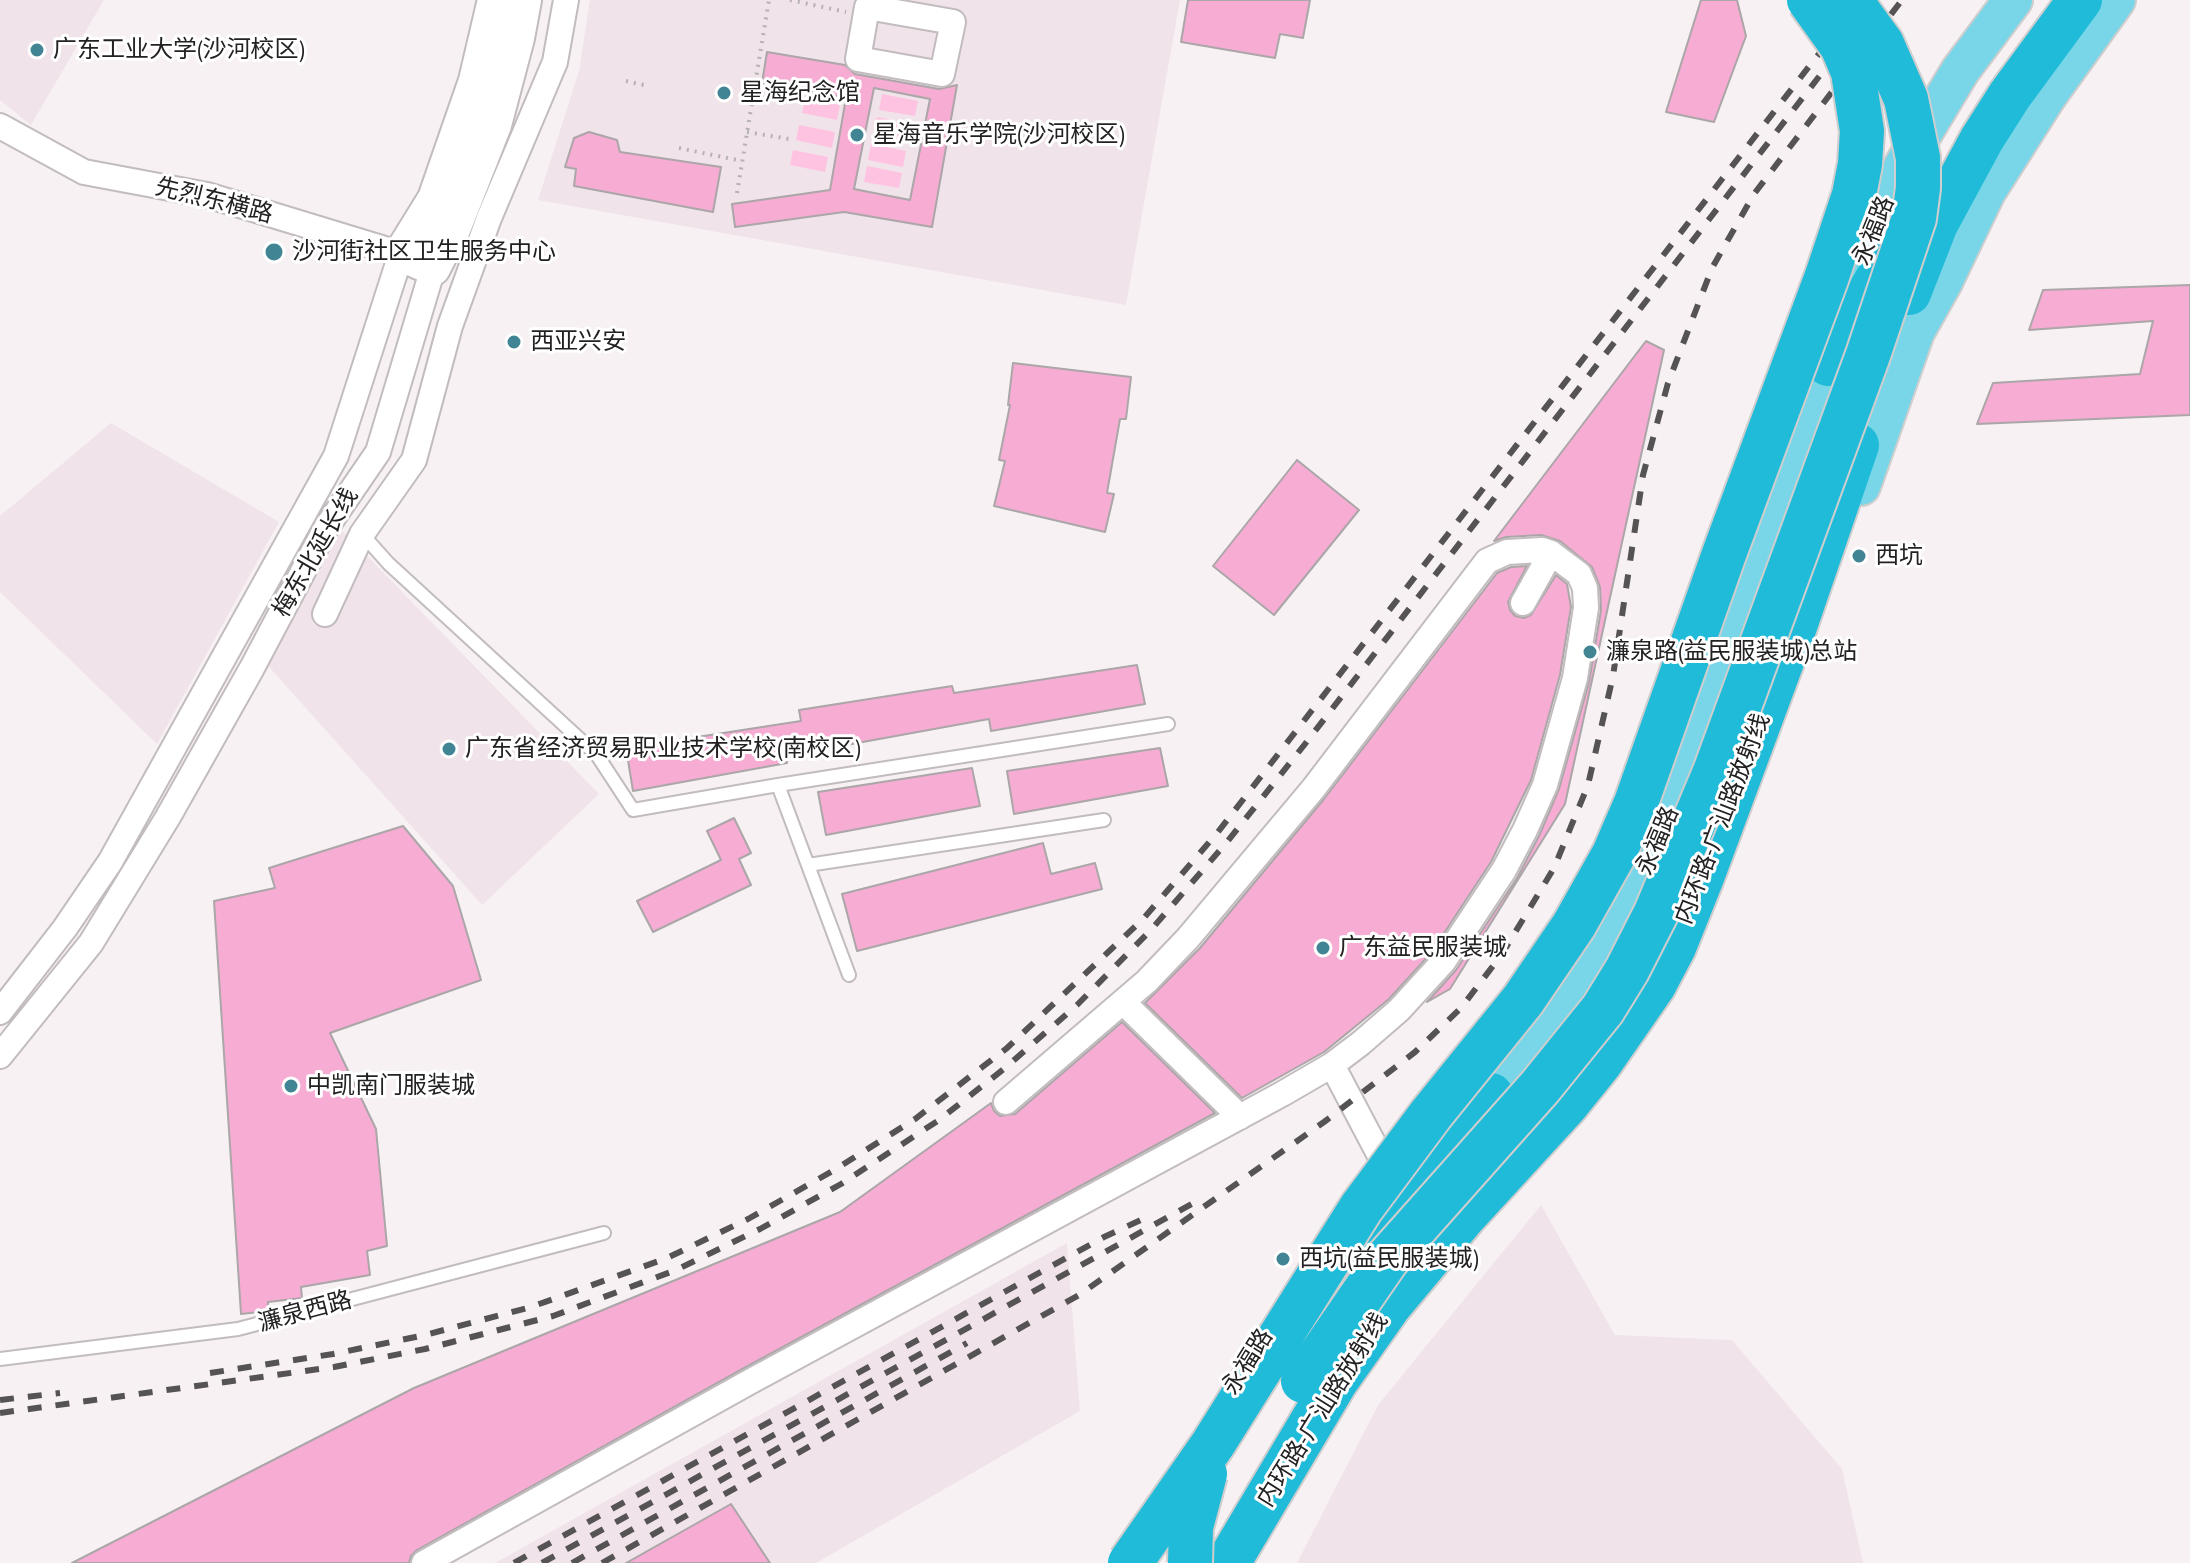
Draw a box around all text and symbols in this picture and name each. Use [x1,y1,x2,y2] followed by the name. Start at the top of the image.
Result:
[53,36,304,64] place label: 广东工业大学(沙河校区)
[28,41,46,59] marker: 广东工业大学(沙河校区)
[740,79,860,107] place label: 星海纪念馆
[715,84,733,102] marker: 星海纪念馆
[873,121,1124,149] place label: 星海音乐学院(沙河校区)
[848,126,866,144] marker: 星海音乐学院(沙河校区)
[152,173,276,229] street label: 先烈东横路
[1847,192,1901,270] street label: 永福路
[292,238,556,266] place label: 沙河街社区卫生服务中心
[263,241,285,263] marker: 沙河街社区卫生服务中心
[530,328,626,356] place label: 西亚兴安
[505,333,523,351] marker: 西亚兴安
[268,483,364,623] street label: 梅东北延长线
[1875,542,1923,570] place label: 西坑
[1850,547,1868,565] marker: 西坑
[1606,638,1857,666] place label: 濂泉路(益民服装城)总站
[1581,643,1599,661] marker: 濂泉路(益民服装城)总站
[1670,710,1776,928] street label: 内环路-广汕路放射线
[465,735,860,763] place label: 广东省经济贸易职业技术学校(南校区)
[440,740,458,758] marker: 广东省经济贸易职业技术学校(南校区)
[1631,802,1685,880] street label: 永福路
[1339,934,1507,962] place label: 广东益民服装城
[1314,939,1332,957] marker: 广东益民服装城
[307,1072,475,1100] place label: 中凯南门服装城
[282,1077,300,1095] marker: 中凯南门服装城
[1299,1245,1478,1273] place label: 西坑(益民服装城)
[1274,1250,1292,1268] marker: 西坑(益民服装城)
[255,1286,355,1338] street label: 濂泉西路
[1252,1308,1394,1512] street label: 内环路-广汕路放射线
[1217,1324,1279,1400] street label: 永福路

